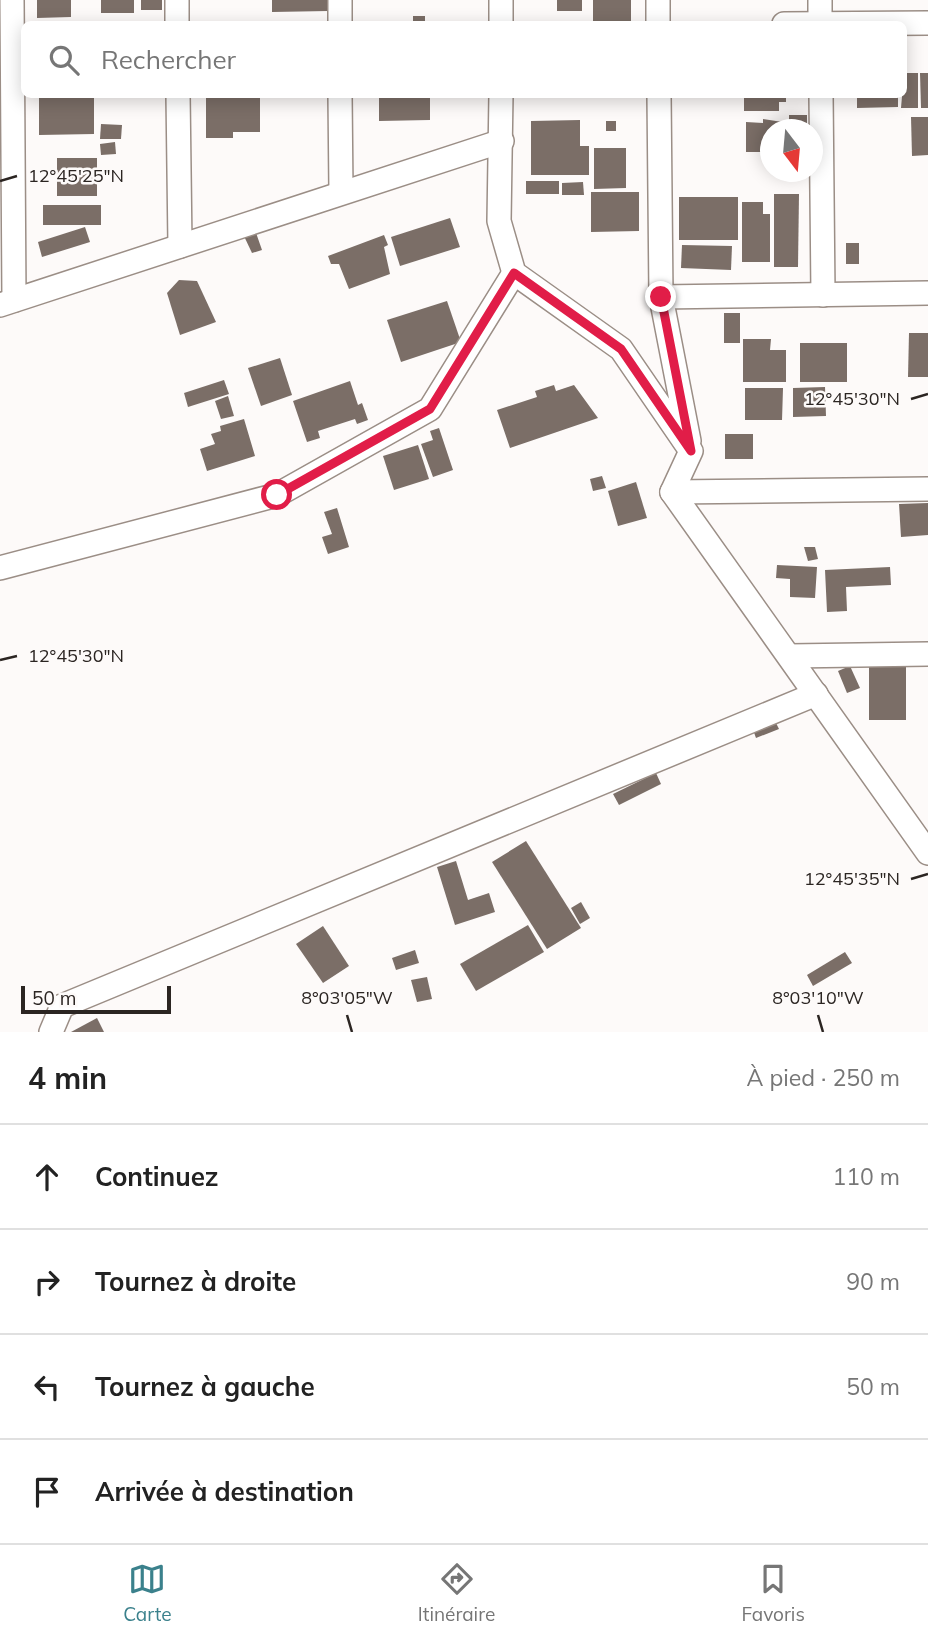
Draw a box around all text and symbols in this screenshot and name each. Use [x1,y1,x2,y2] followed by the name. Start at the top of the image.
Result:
[21,21,907,98] search box
[45,41,83,79] icon: search
[101,43,236,76] text: Rechercher
[760,119,823,182] north arrow
[28,164,124,187] text: 12°45'25"N
[645,281,676,312] route end
[804,387,900,410] text: 12°45'30"N
[261,479,292,510] route start
[28,644,124,667] text: 12°45'30"N
[804,867,900,890] text: 12°45'35"N
[21,983,172,1015] scale bar
[32,986,76,1010] text: 50 m
[301,986,393,1009] text: 8°03'05"W
[772,986,864,1009] text: 8°03'10"W
[28,1059,107,1097] text: 4 min
[747,1063,900,1092] text: À pied · 250 m
[28,1158,66,1196] icon: ahead
[95,1160,219,1193] text: Continuez
[832,1162,900,1191] text: 110 m
[28,1263,66,1301] icon: right
[95,1265,296,1298] text: Tournez à droite
[846,1267,900,1296] text: 90 m
[28,1368,66,1406] icon: left
[95,1370,315,1403] text: Tournez à gauche
[846,1372,900,1401] text: 50 m
[28,1473,66,1511] icon: arrive
[95,1475,354,1508] text: Arrivée à destination
[123,1560,172,1626] tab: Carte
[418,1560,495,1626] tab: Itinéraire
[742,1560,805,1626] tab: Favoris

